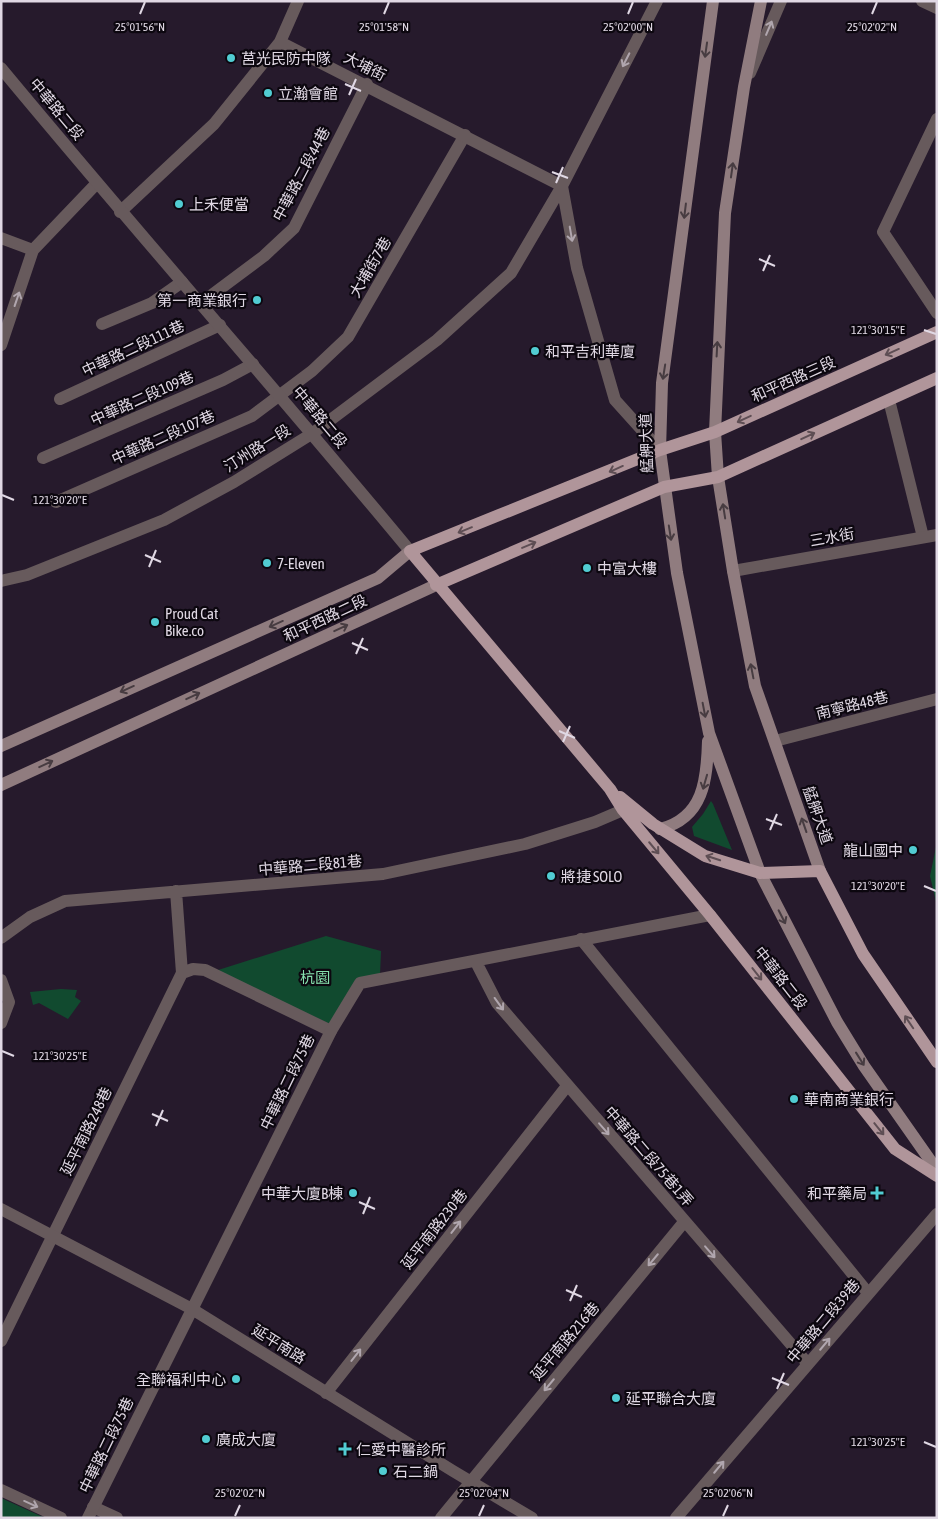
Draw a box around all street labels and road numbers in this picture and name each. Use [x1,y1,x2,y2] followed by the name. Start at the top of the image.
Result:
[341,48,389,84] street label: 大埔街
[26,75,88,143] street label: 中華路二段
[269,124,333,224] street label: 中華路二段44巷
[346,234,394,300] street label: 大埔街7巷
[79,317,187,379] street label: 中華路二段111巷
[748,353,838,405] street label: 和平西路三段
[88,368,196,428] street label: 中華路二段109巷
[289,383,351,451] street label: 中華路二段
[109,407,217,467] street label: 中華路二段107巷
[636,413,656,473] street label: 艋舺大道
[221,421,293,475] street label: 汀州路一段
[808,525,856,549] street label: 三水街
[281,591,369,645] street label: 和平西路二段
[814,688,890,722] street label: 南寧路48巷
[800,784,836,846] street label: 艋舺大道
[257,852,363,878] street label: 中華路二段81巷
[751,943,811,1013] street label: 中華路二段
[257,1031,317,1133] street label: 中華路二段75巷
[57,1084,115,1178] street label: 延平南路248巷
[601,1103,697,1209] street label: 中華路二段75巷1弄
[398,1186,470,1272] street label: 延平南路230巷
[783,1276,863,1366] street label: 中華路二段39巷
[528,1299,602,1383] street label: 延平南路216巷
[249,1321,309,1367] street label: 延平南路
[76,1394,136,1496] street label: 中華路二段75巷

